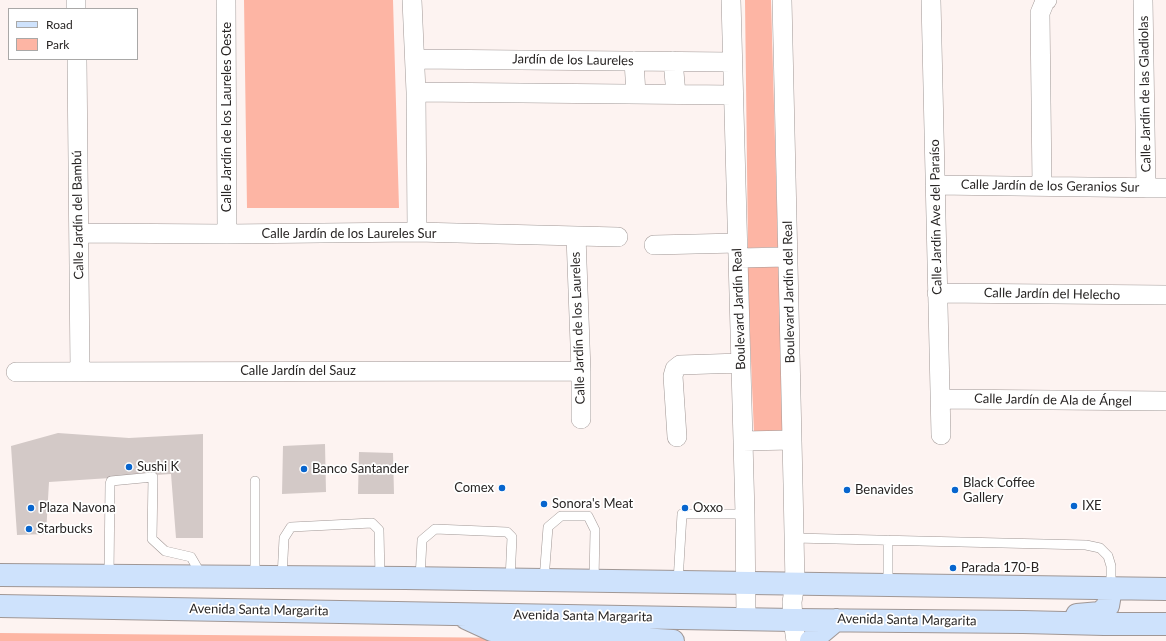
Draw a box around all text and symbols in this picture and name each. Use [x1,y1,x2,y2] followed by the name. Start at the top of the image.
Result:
[8,8,138,60] legend
[1136,16,1154,172] street label: Calle Jardín de las Gladiolas
[46,17,73,32] text: Road
[219,22,235,212] street label: Calle Jardín de los Laureles Oeste
[46,37,69,52] text: Park
[512,51,634,69] street label: Jardín de los Laureles
[927,139,945,295] street label: Calle Jardín Ave del Paraíso
[69,150,87,280] street label: Calle Jardín del Bambú
[961,177,1139,195] street label: Calle Jardín de los Geranios Sur
[780,221,798,363] street label: Boulevard Jardín del Real
[262,226,436,242] street label: Calle Jardín de los Laureles Sur
[729,248,749,370] street label: Boulevard Jardín Real
[568,251,588,405] street label: Calle Jardín de los Laureles
[984,285,1120,303] street label: Calle Jardín del Helecho
[240,363,356,379] street label: Calle Jardín del Sauz
[974,391,1132,409] street label: Calle Jardín de Ala de Ángel
[137,459,179,475] place label: Sushi K
[312,461,409,477] place label: Banco Santander
[124,462,134,472] marker: Sushi K
[299,464,309,474] marker: Banco Santander
[963,475,1035,506] place label: Black Coffee Gallery
[454,480,494,496] place label: Comex
[855,482,913,498] place label: Benavides
[497,483,507,493] marker: Comex
[842,485,852,495] marker: Benavides
[950,485,960,495] marker: Black Coffee Gallery
[552,496,633,512] place label: Sonora's Meat
[1082,498,1102,514] place label: IXE
[539,499,549,509] marker: Sonora's Meat
[39,500,116,516] place label: Plaza Navona
[693,500,723,516] place label: Oxxo
[1069,501,1079,511] marker: IXE
[26,503,36,513] marker: Plaza Navona
[680,503,690,513] marker: Oxxo
[37,521,93,537] place label: Starbucks
[24,524,34,534] marker: Starbucks
[961,560,1039,576] place label: Parada 170-B
[948,563,958,573] marker: Parada 170-B
[189,601,329,619] street label: Avenida Santa Margarita
[513,607,653,625] street label: Avenida Santa Margarita
[837,611,977,629] street label: Avenida Santa Margarita

